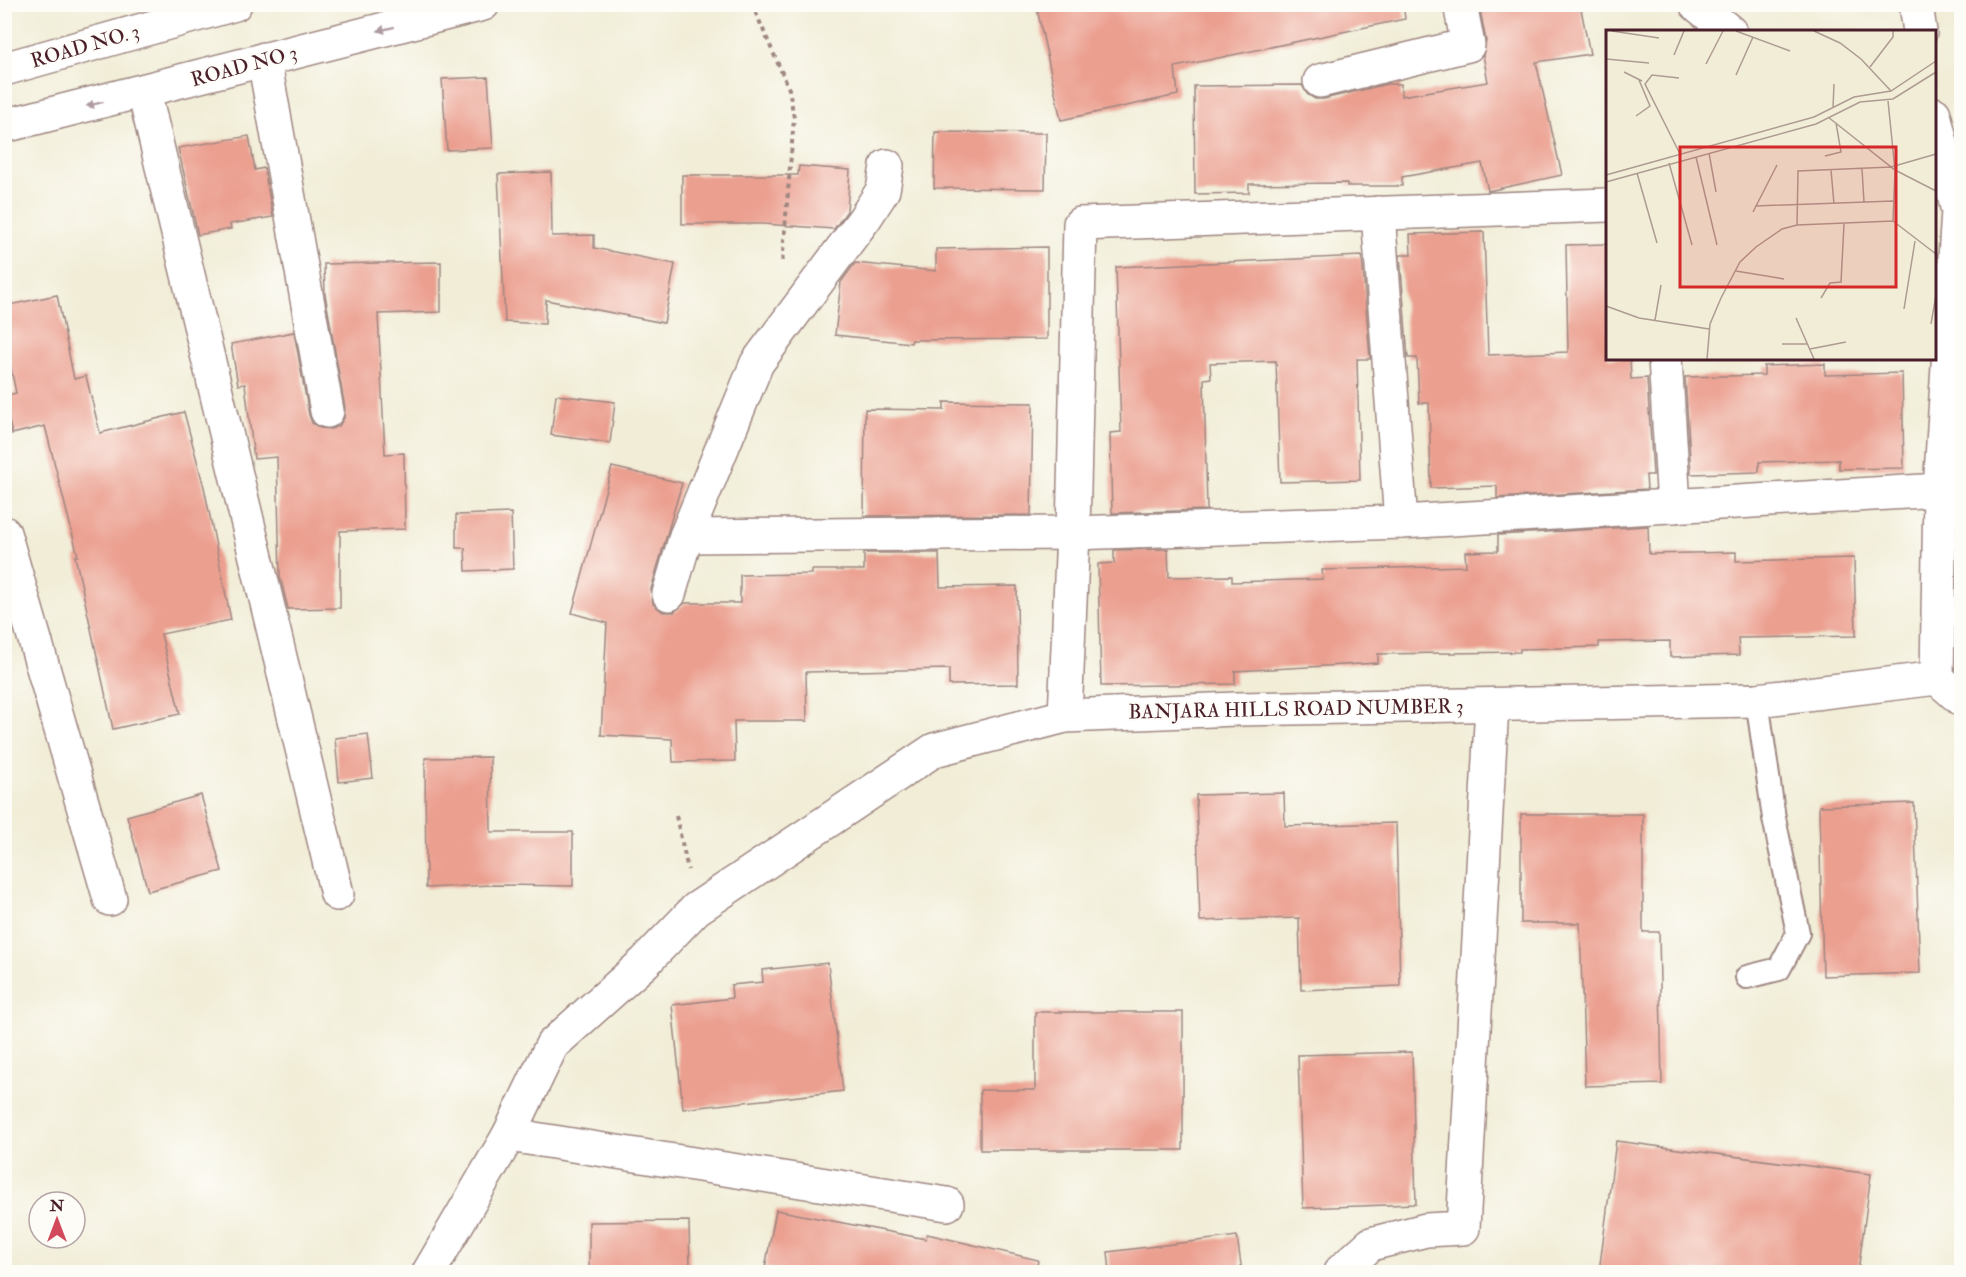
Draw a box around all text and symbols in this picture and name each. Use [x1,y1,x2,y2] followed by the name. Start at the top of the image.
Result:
[28,19,142,73] street label: ROAD NO. 3
[377,24,395,34] one-way arrow
[1606,30,1936,360] inset map
[188,40,300,92] street label: ROAD NO 3
[86,99,105,109] one-way arrow
[1128,694,1464,724] street label: BANJARA HILLS ROAD NUMBER 3
[27,1190,87,1250] north arrow
[49,1196,65,1216] text: N

